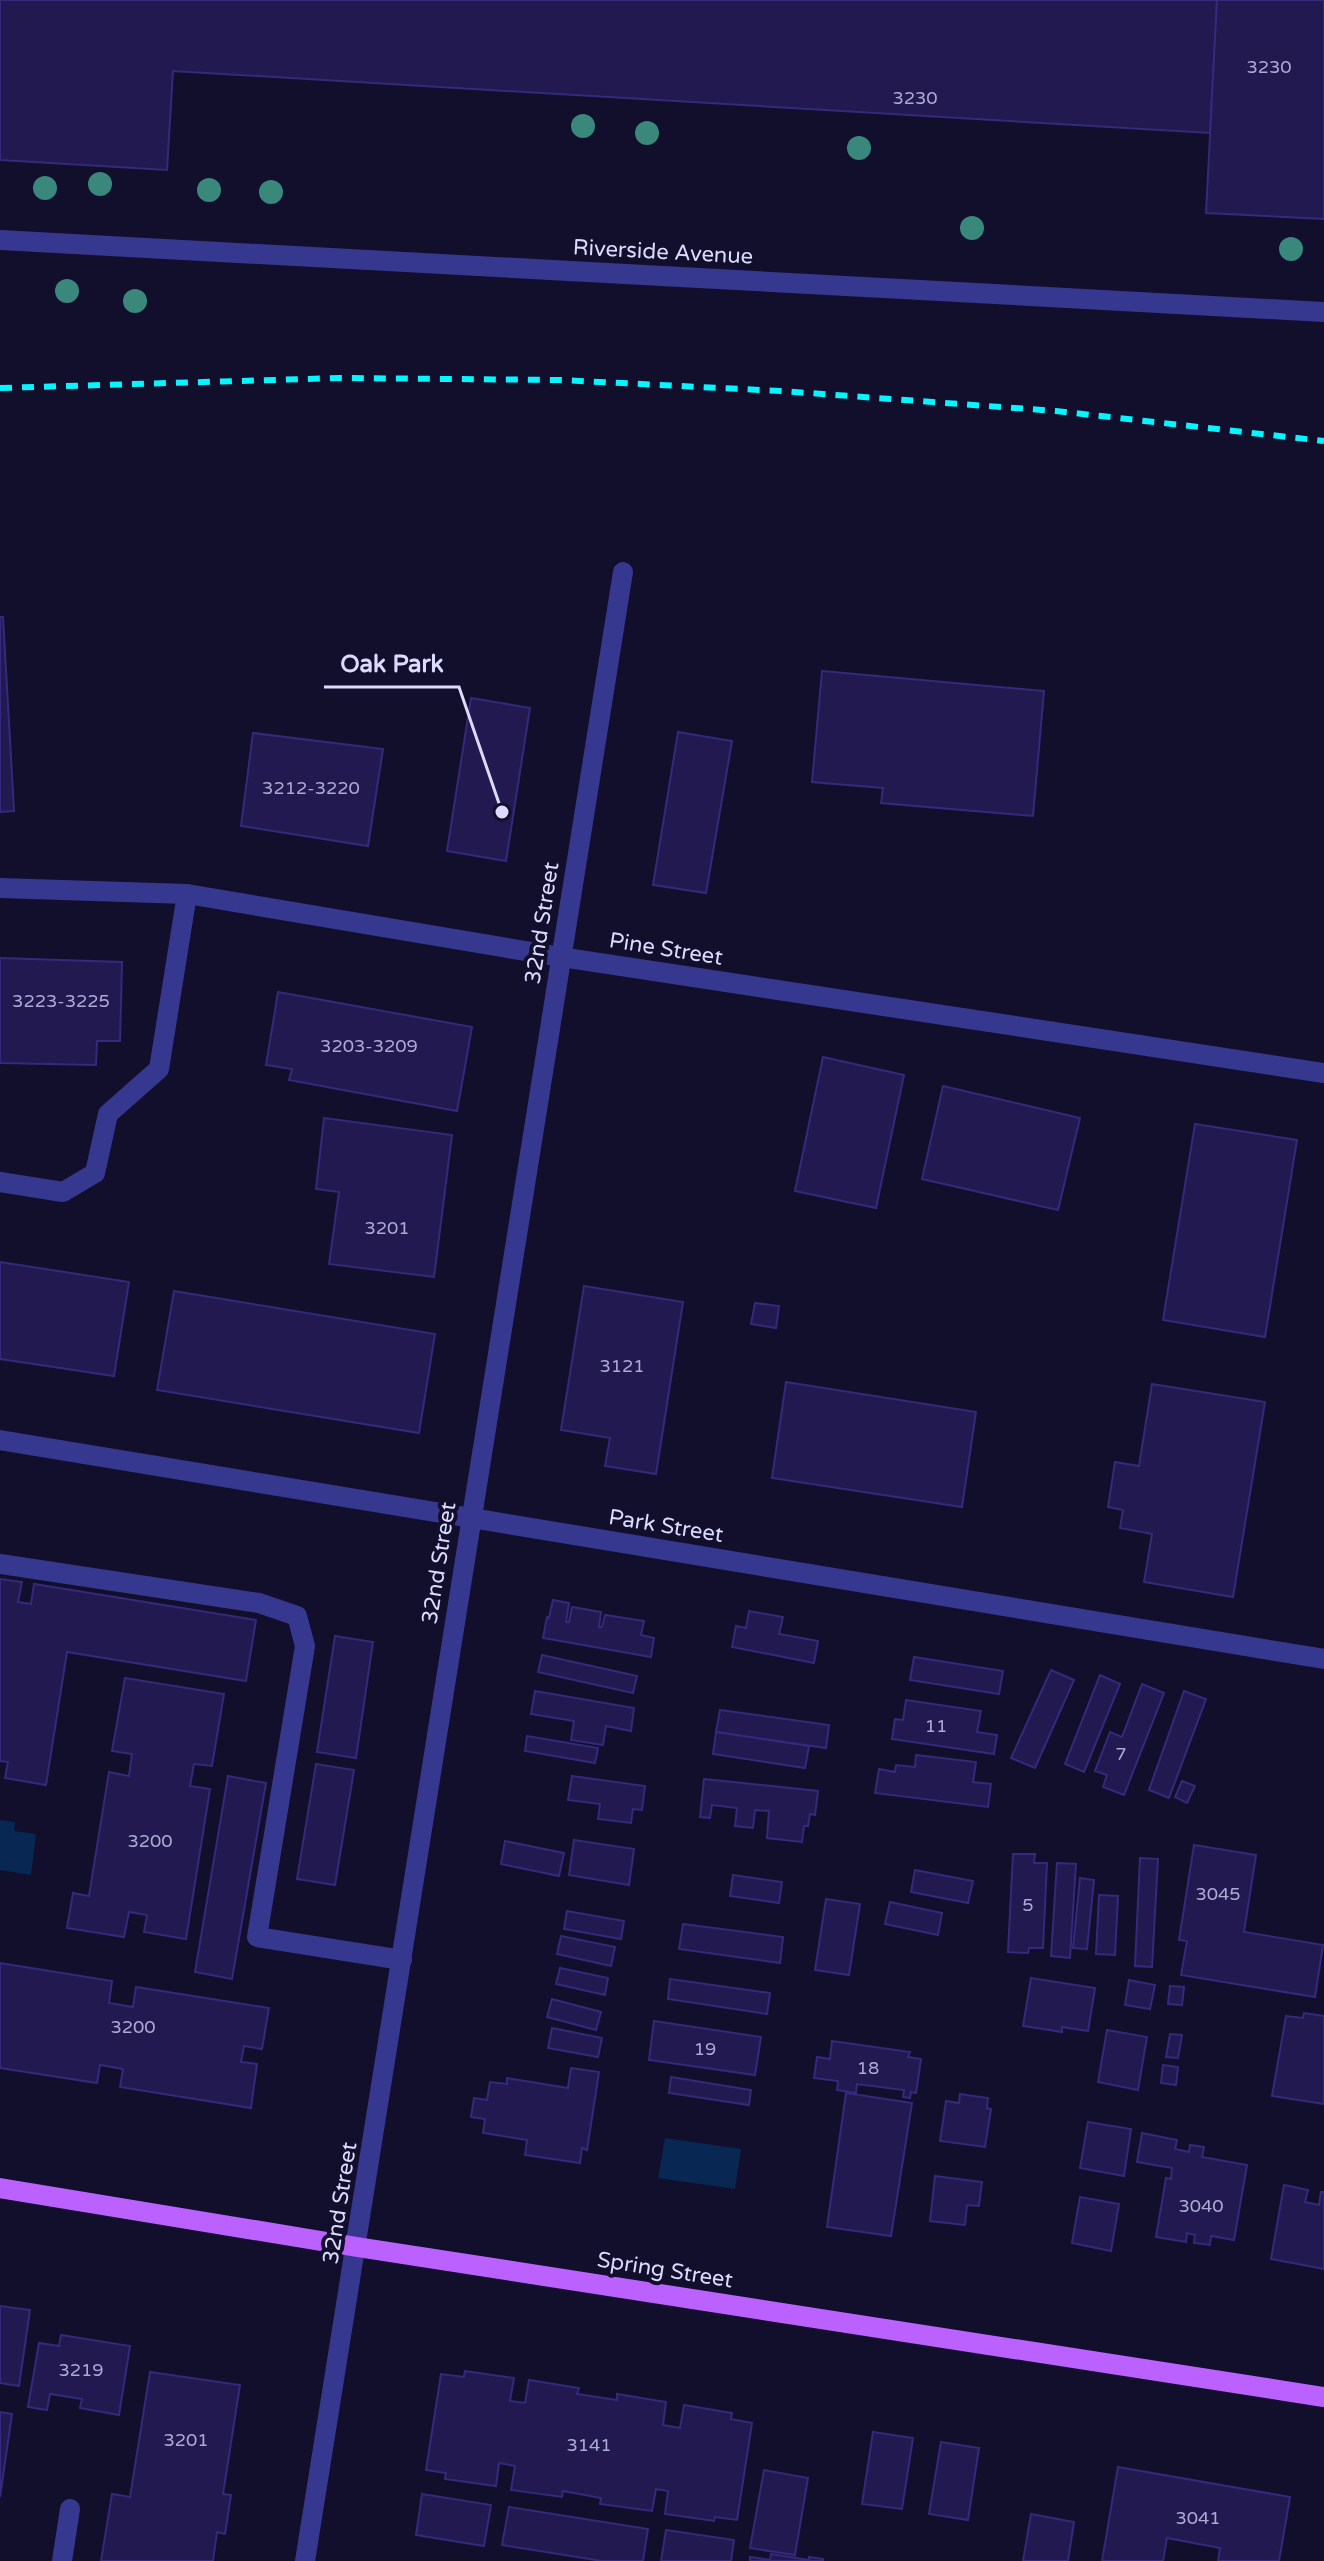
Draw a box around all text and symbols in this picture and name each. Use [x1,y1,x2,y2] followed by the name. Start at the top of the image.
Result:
[1246,56,1292,78] house number: 3230
[892,87,938,109] house number: 3230
[572,234,754,270] street label: Riverside Avenue
[324,639,459,687] callout: Oak Park
[340,650,444,679] text: Oak Park
[262,777,360,799] house number: 3212-3220
[519,860,565,986] street label: 32nd Street
[607,927,725,971] street label: Pine Street
[12,990,110,1012] house number: 3223-3225
[320,1035,418,1057] house number: 3203-3209
[364,1217,410,1239] house number: 3201
[599,1355,645,1377] house number: 3121
[416,1500,462,1626] street label: 32nd Street
[607,1504,725,1548] street label: Park Street
[925,1715,947,1737] house number: 11
[1115,1743,1127,1765] house number: 7
[127,1830,173,1852] house number: 3200
[1195,1883,1241,1905] house number: 3045
[1022,1894,1034,1916] house number: 5
[110,2016,156,2038] house number: 3200
[694,2038,716,2060] house number: 19
[857,2057,879,2079] house number: 18
[317,2140,363,2266] street label: 32nd Street
[1178,2195,1224,2217] house number: 3040
[595,2246,735,2294] street label: Spring Street
[58,2359,104,2381] house number: 3219
[163,2429,209,2451] house number: 3201
[566,2434,612,2456] house number: 3141
[1175,2507,1221,2529] house number: 3041

